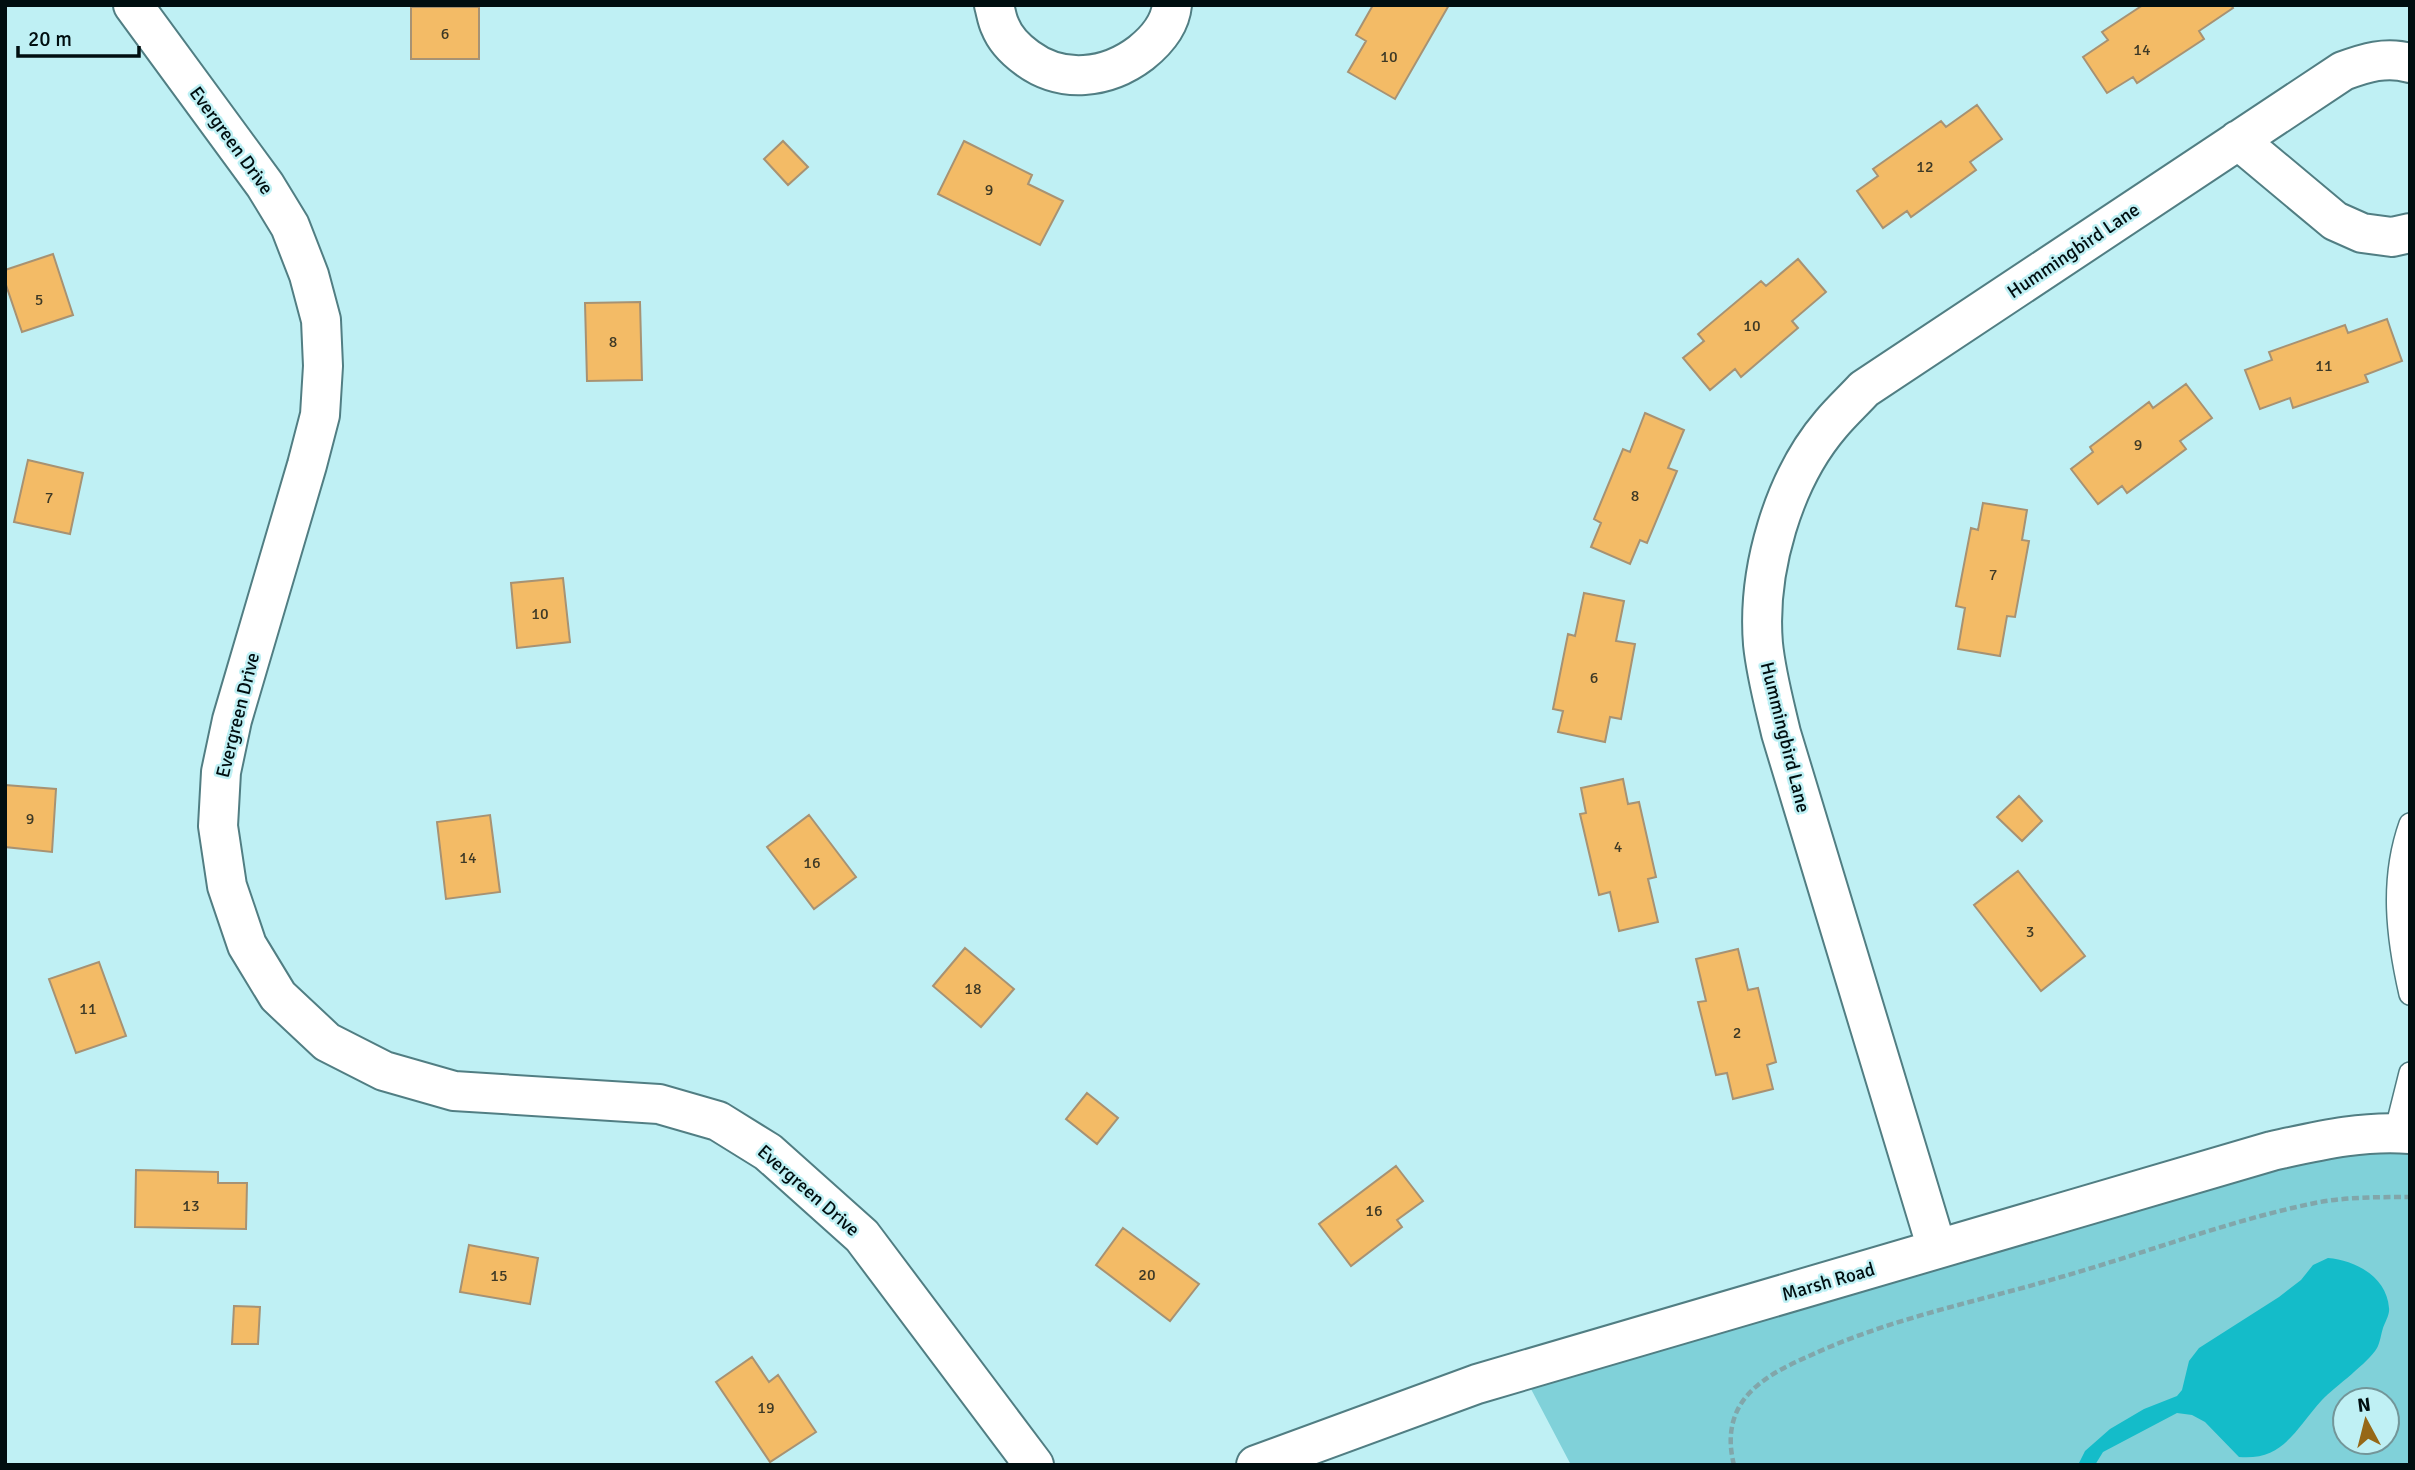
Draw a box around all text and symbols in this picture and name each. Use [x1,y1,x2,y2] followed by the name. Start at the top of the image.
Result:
[18,14,138,58] scale bar
[441,24,449,44] house number: 6
[28,26,72,52] text: 20 m
[2133,40,2151,60] house number: 14
[1380,47,1398,67] house number: 10
[184,82,278,199] street label: Evergreen Drive
[1916,157,1934,177] house number: 12
[985,180,993,200] house number: 9
[2003,198,2144,304] street label: Hummingbird Lane
[35,290,43,310] house number: 5
[1743,316,1761,336] house number: 10
[609,332,617,352] house number: 8
[2315,356,2333,376] house number: 11
[2134,435,2142,455] house number: 9
[1631,486,1639,506] house number: 8
[45,488,53,508] house number: 7
[1989,565,1997,585] house number: 7
[531,604,549,624] house number: 10
[211,650,265,780] street label: Evergreen Drive
[1755,659,1815,815] street label: Hummingbird Lane
[1590,668,1598,688] house number: 6
[26,809,34,829] house number: 9
[1614,837,1623,857] house number: 4
[459,848,477,868] house number: 14
[803,853,821,873] house number: 16
[2026,922,2034,942] house number: 3
[964,979,982,999] house number: 18
[79,999,97,1019] house number: 11
[1733,1023,1741,1043] house number: 2
[752,1140,864,1242] street label: Evergreen Drive
[182,1196,200,1216] house number: 13
[1365,1201,1383,1221] house number: 16
[1779,1257,1877,1307] street label: Marsh Road
[1138,1265,1156,1285] house number: 20
[490,1266,508,1286] house number: 15
[2331,1386,2401,1456] north arrow
[2356,1392,2372,1418] text: N
[757,1398,775,1418] house number: 19

